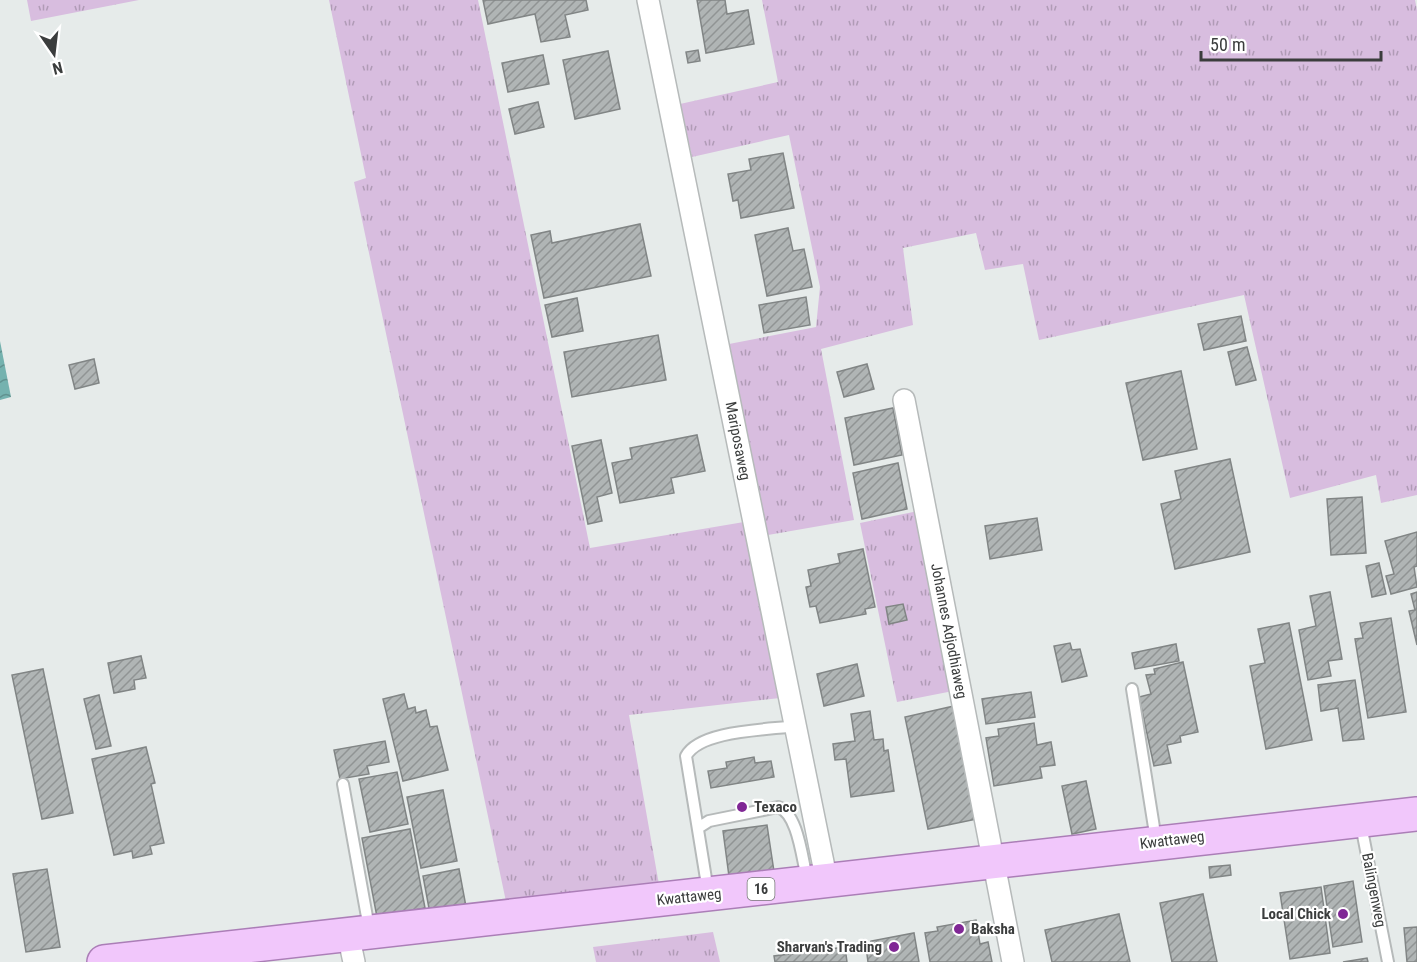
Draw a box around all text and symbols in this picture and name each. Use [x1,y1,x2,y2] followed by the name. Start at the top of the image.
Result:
[24,24,84,84] north arrow
[1201,24,1381,62] scale bar
[1210,34,1245,55] text: 50 m
[50,58,65,78] text: N
[722,400,754,482] street label: Mariposaweg
[927,562,971,700] street label: Johannes Adjodhiaweg
[754,798,797,816] place label: Texaco
[735,800,749,814] marker: Texaco
[1139,827,1205,853] street label: Kwattaweg
[1358,851,1390,929] street label: Balingenweg
[748,878,774,900] road number: 16
[656,885,722,909] street label: Kwattaweg
[1261,905,1332,923] place label: Local Chick
[1336,907,1350,921] marker: Local Chick
[971,920,1015,938] place label: Baksha
[952,922,966,936] marker: Baksha
[777,938,882,956] place label: Sharvan's Trading
[887,940,901,954] marker: Sharvan's Trading

